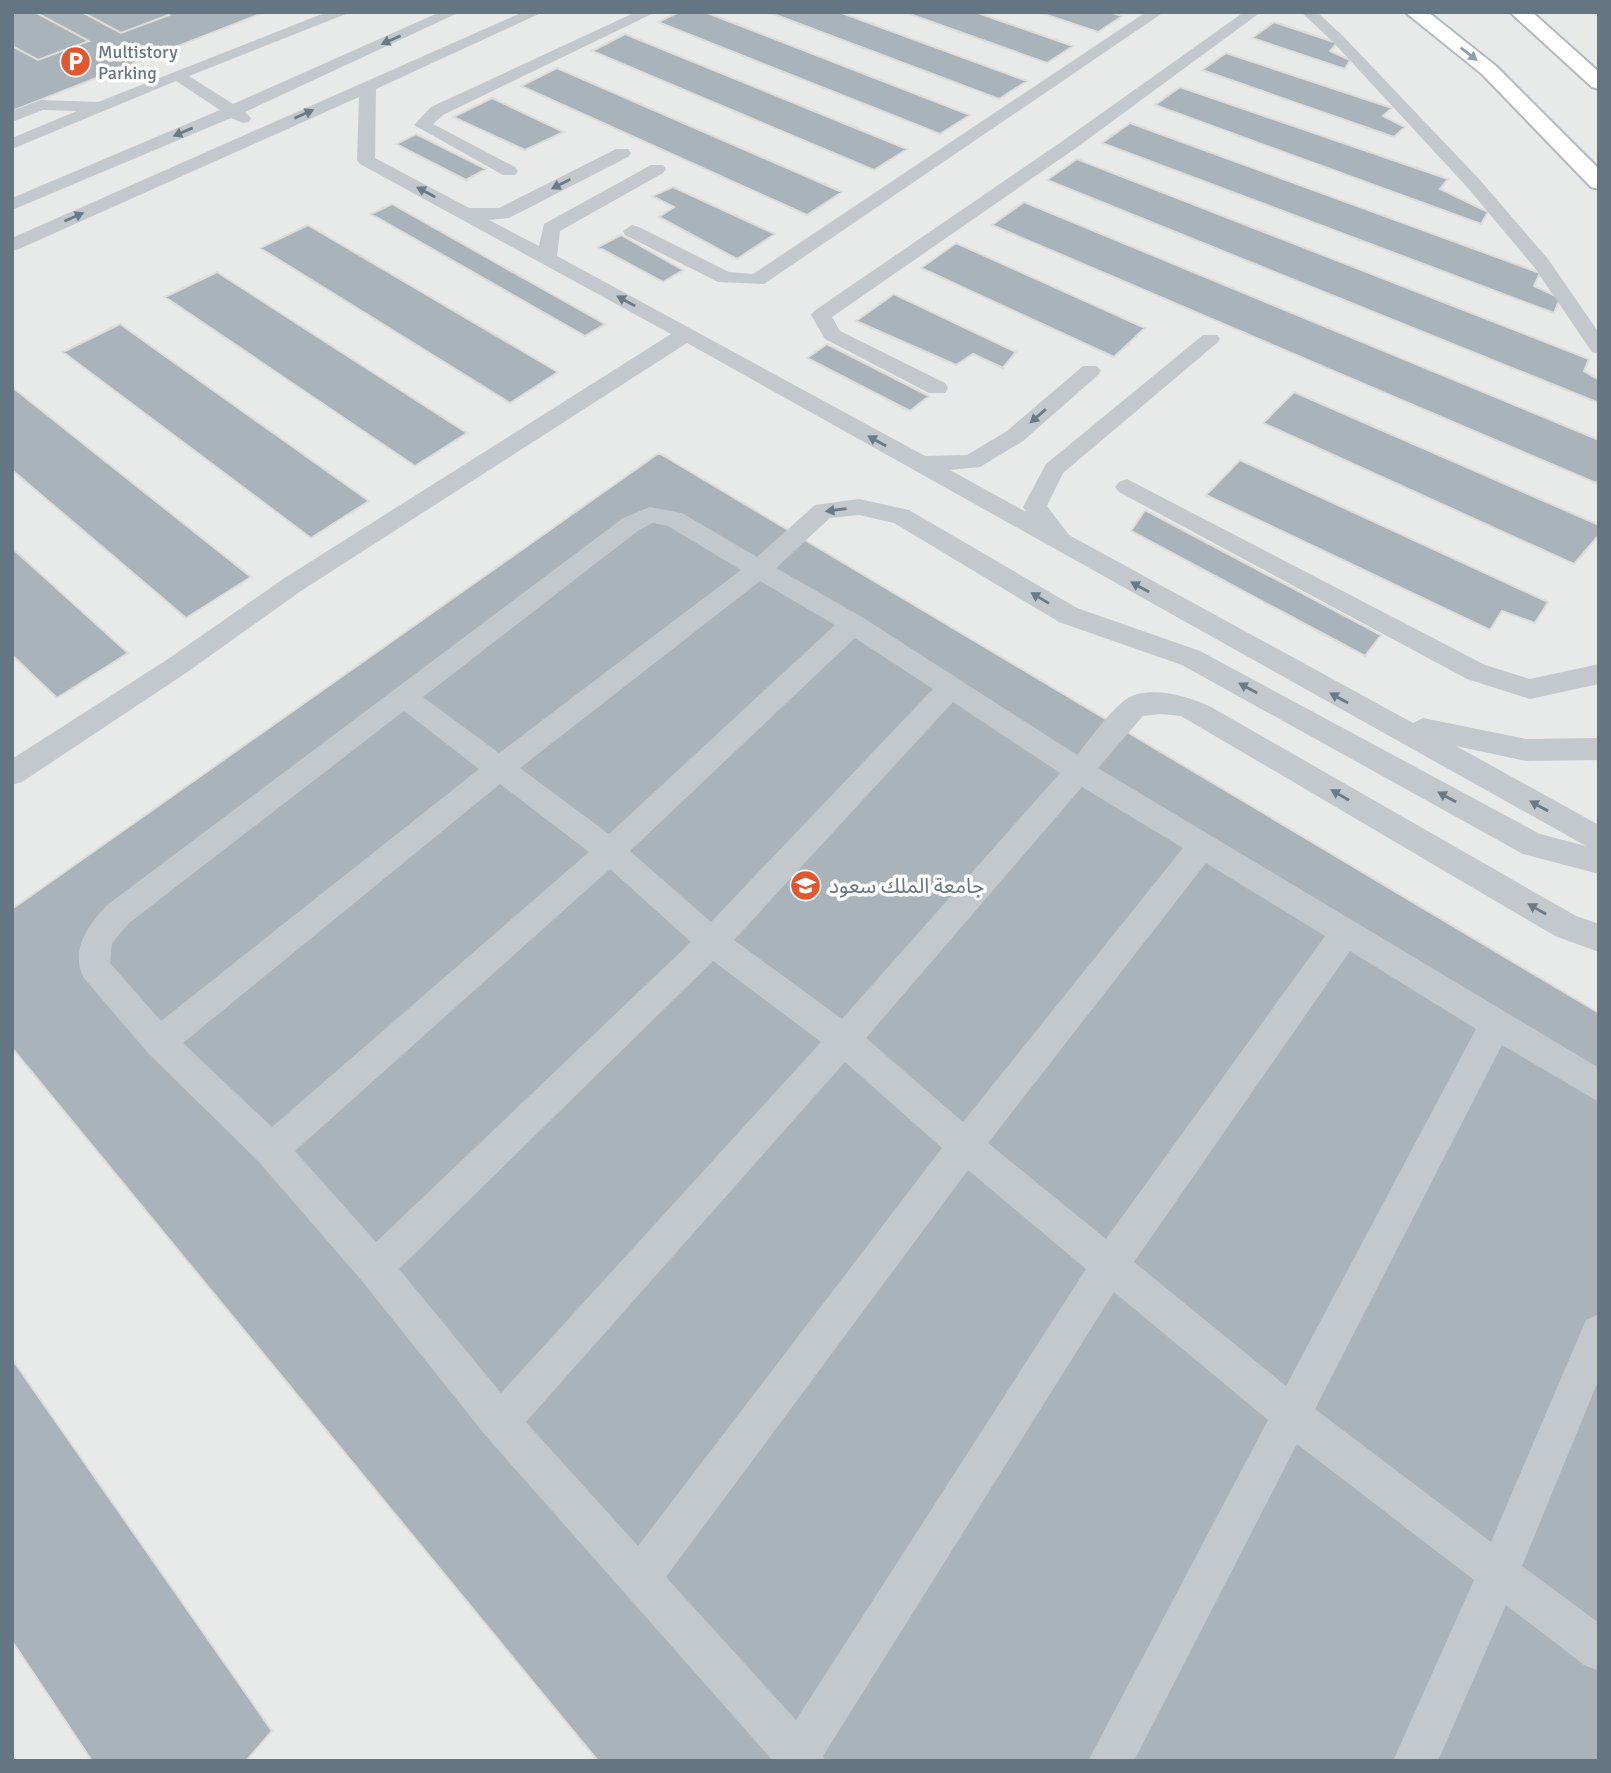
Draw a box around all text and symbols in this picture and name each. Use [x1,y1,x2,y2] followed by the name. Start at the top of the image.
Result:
[381,34,401,46] one-way arrow
[98,41,178,84] place label: Multistory Parking
[58,45,92,79] parking icon: Multistory Parking
[1460,47,1478,62] one-way arrow
[294,108,315,119] one-way arrow
[173,126,193,138] one-way arrow
[551,177,571,189] one-way arrow
[417,186,436,198] one-way arrow
[64,211,85,222] one-way arrow
[616,295,636,307] one-way arrow
[1029,408,1047,424] one-way arrow
[868,435,887,447] one-way arrow
[824,504,846,515] one-way arrow
[1131,581,1150,593] one-way arrow
[1030,591,1049,604] one-way arrow
[1238,682,1257,694] one-way arrow
[1329,692,1349,704] one-way arrow
[1331,789,1350,801] one-way arrow
[1437,791,1457,803] one-way arrow
[1530,800,1549,812] one-way arrow
[789,869,823,903] school or university icon: جامعة الملك سعود
[829,873,984,899] place label: جامعة الملك سعود
[1528,903,1547,915] one-way arrow

